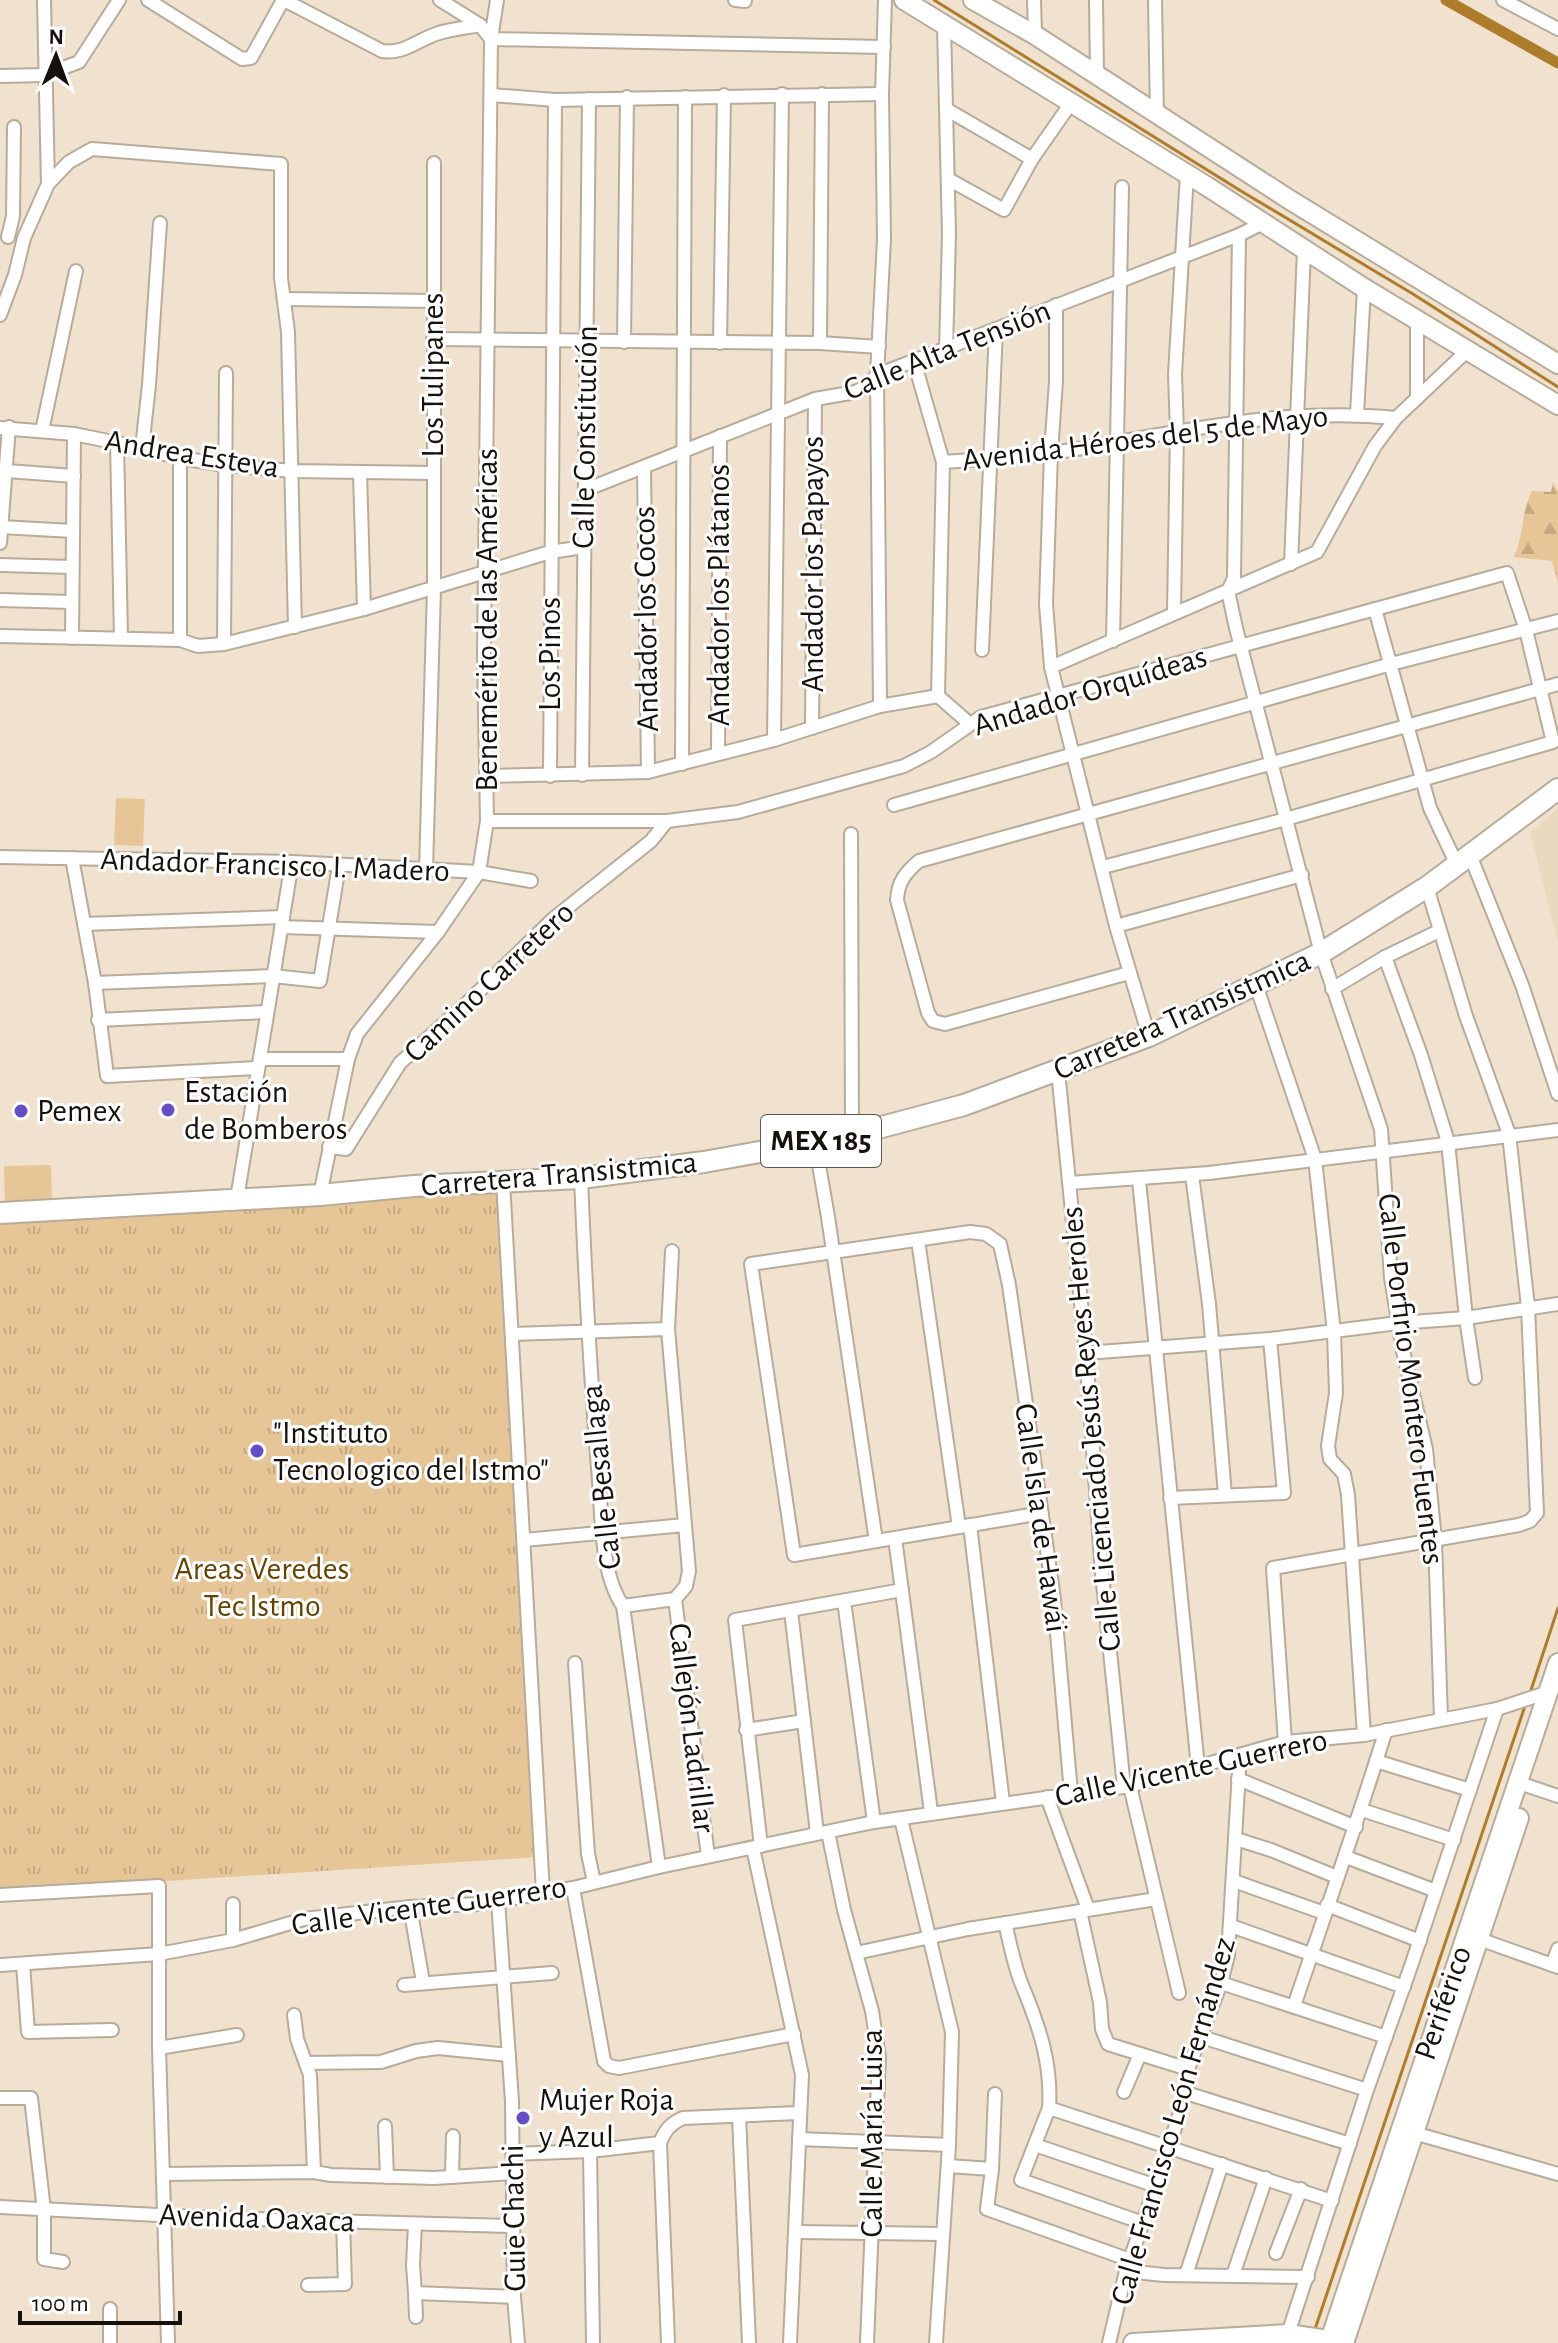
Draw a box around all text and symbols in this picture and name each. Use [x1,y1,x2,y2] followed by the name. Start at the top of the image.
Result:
[16,16,96,96] north arrow
[48,26,64,48] text: N
[417,293,449,457] street label: Los Tulipanes
[839,294,1055,406] street label: Calle Alta Tensión
[567,325,603,549] street label: Calle Constitución
[960,400,1330,476] street label: Avenida Héroes del 5 de Mayo
[103,424,281,484] street label: Andrea Esteva
[797,436,829,692] street label: Andador los Papayos
[471,448,503,792] street label: Benemérito de las Américas
[703,464,735,726] street label: Andador los Plátanos
[628,506,664,732] street label: Andador los Cocos
[534,597,566,711] street label: Los Pinos
[969,640,1211,742] street label: Andador Orquídeas
[100,843,450,887] street label: Andador Francisco I. Madero
[398,896,580,1068] street label: Camino Carretero
[1049,944,1315,1086] street label: Carretera Transistmica
[184,1076,348,1145] place label: Estación de Bomberos
[37,1095,121,1127] place label: Pemex
[159,1101,177,1119] marker: Estación de Bomberos
[12,1102,30,1120] marker: Pemex
[761,1115,881,1167] road number: MEX 185
[419,1146,699,1202] street label: Carretera Transistmica
[1372,1192,1450,1566] street label: Calle Porfirio Montero Fuentes
[1056,1205,1126,1653] street label: Calle Licenciado Jesús Reyes Heroles
[575,1383,627,1571] street label: Calle Besallaga
[1009,1401,1073,1635] street label: Calle Isla de Hawái
[273,1417,549,1486] place label: "Instituto Tecnologico del Istmo"
[248,1442,266,1460] marker: "Instituto Tecnologico del Istmo"
[175,1553,349,1622] park label: Areas Veredes Tec Istmo
[663,1621,721,1835] street label: Callejón Ladrillar
[1052,1724,1330,1812] street label: Calle Vicente Guerrero
[289,1871,569,1941] street label: Calle Vicente Guerrero
[1105,1934,1241,2308] street label: Calle Francisco León Fernández
[1409,1942,1477,2064] street label: Periférico
[856,2029,888,2237] street label: Calle María Luisa
[538,2084,674,2153] place label: Mujer Roja y Azul
[514,2109,532,2127] marker: Mujer Roja y Azul
[497,2144,531,2292] street label: Guie Chachi
[158,2199,356,2237] street label: Avenida Oaxaca
[20,2275,180,2325] scale bar
[32,2292,89,2316] text: 100 m

